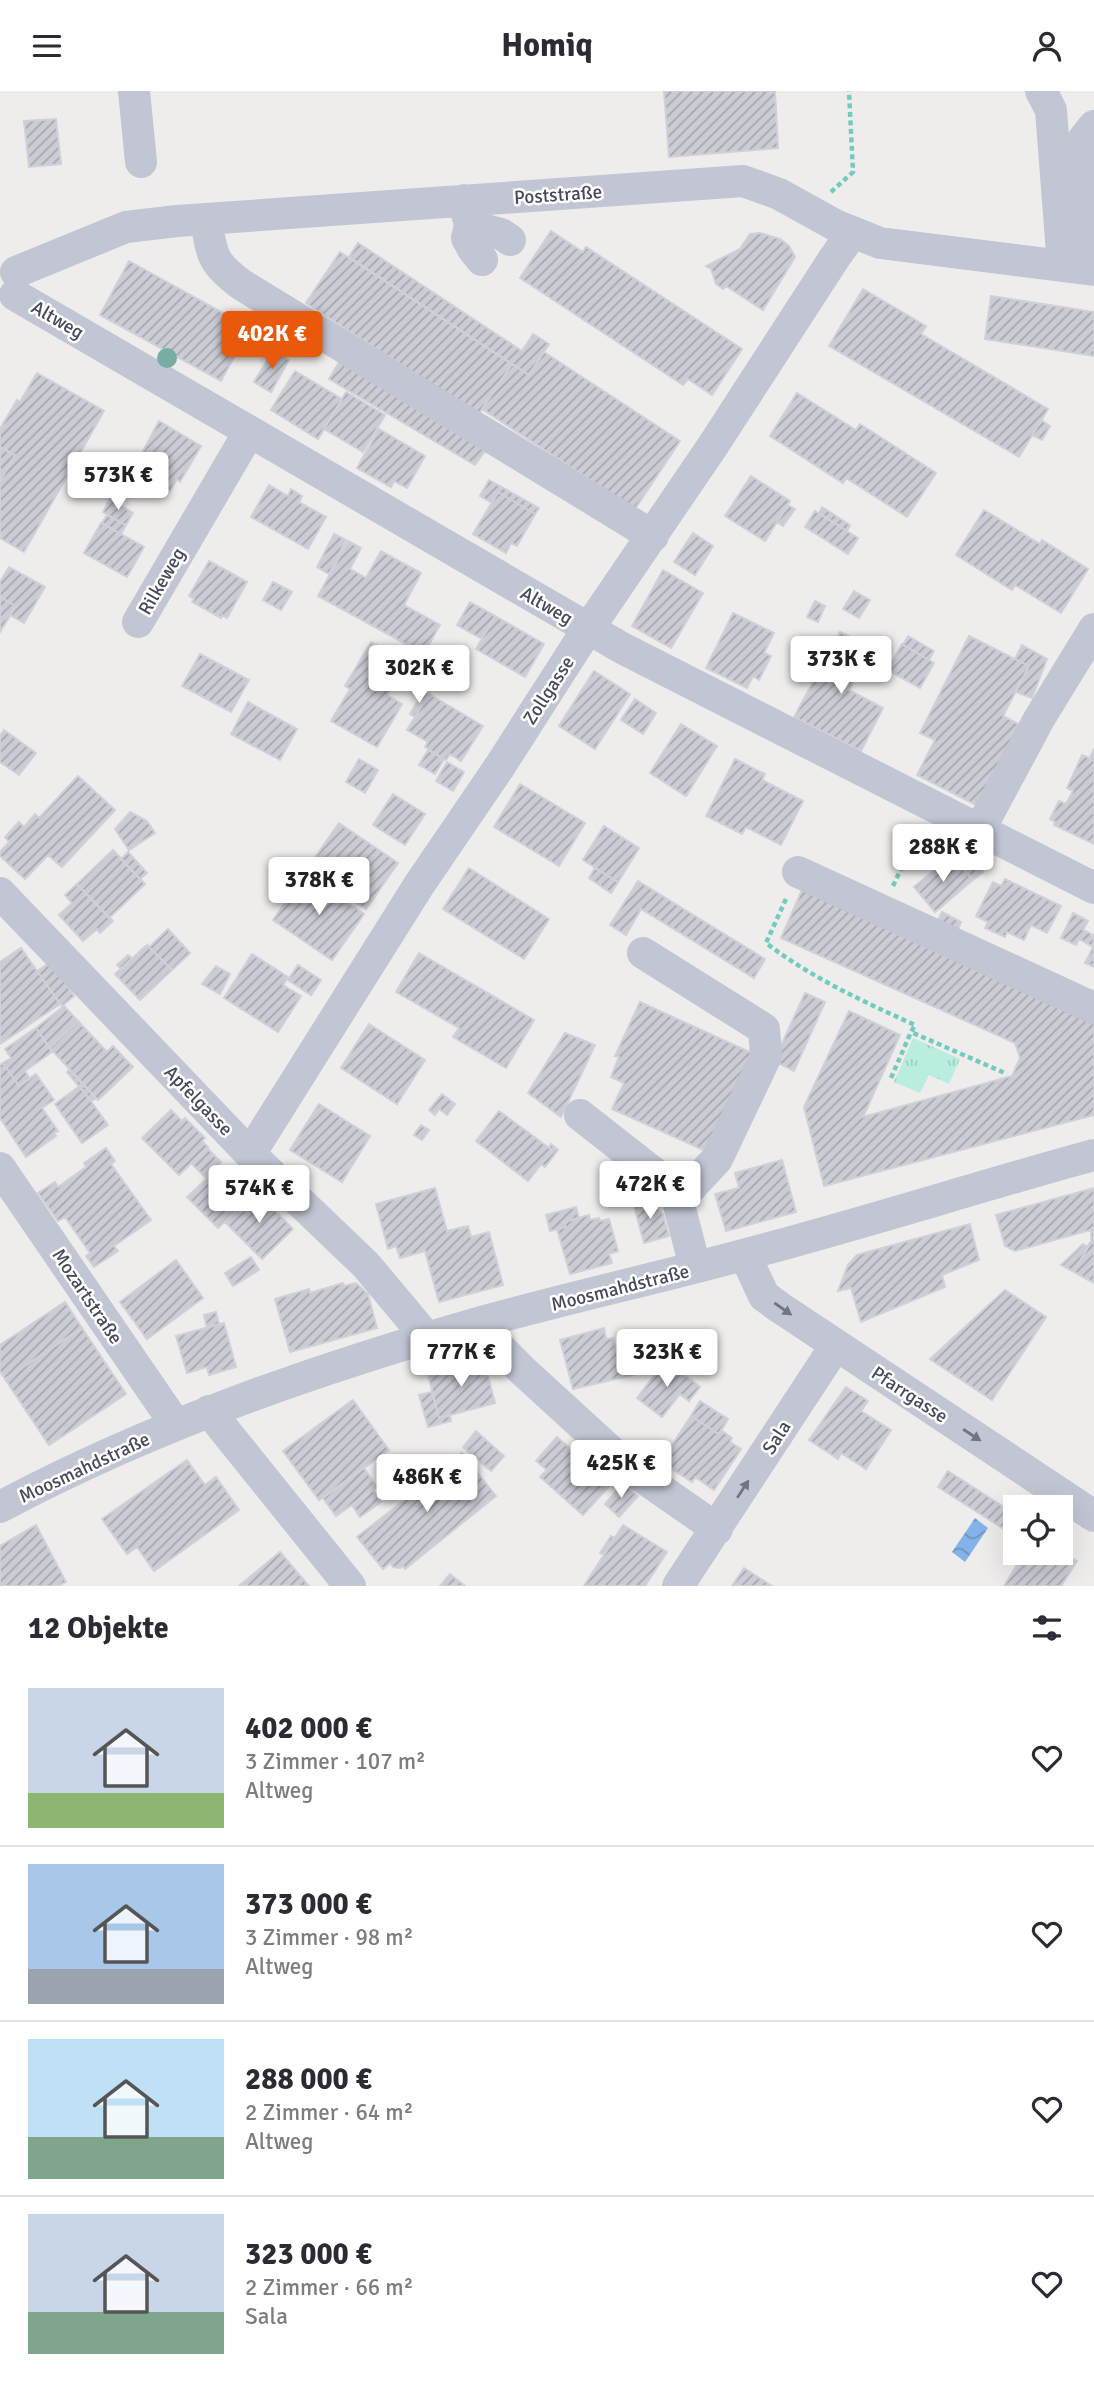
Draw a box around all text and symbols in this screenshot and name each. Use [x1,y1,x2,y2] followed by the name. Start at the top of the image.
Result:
[501,26,593,65] text: Homiq
[28,27,66,65] icon: menu
[1028,27,1066,65] icon: person
[513,180,603,210] street label: Poststraße
[27,295,88,344] street label: Altweg
[215,311,329,371] pin: 402K €
[237,319,307,348] text: 402K €
[61,453,175,512] pin: 573K €
[83,460,153,489] text: 573K €
[133,544,191,619] street label: Rilkeweg
[516,581,577,630] street label: Altweg
[784,637,898,696] pin: 373K €
[806,644,876,673] text: 373K €
[362,645,476,705] pin: 302K €
[518,652,580,729] street label: Zollgasse
[384,653,454,682] text: 302K €
[886,825,1000,884] pin: 288K €
[908,832,978,861] text: 288K €
[262,857,376,917] pin: 378K €
[284,865,354,894] text: 378K €
[159,1060,238,1141] street label: Apfelgasse
[593,1161,707,1221] pin: 472K €
[202,1165,316,1225] pin: 574K €
[615,1169,685,1198] text: 472K €
[224,1173,294,1202] text: 574K €
[46,1244,128,1349] street label: Mozartstraße
[549,1259,692,1317] street label: Moosmahdstraße
[774,1302,792,1316] one-way arrow
[404,1329,518,1389] pin: 777K €
[610,1329,724,1389] pin: 323K €
[426,1337,496,1366] text: 777K €
[632,1337,702,1366] text: 323K €
[867,1361,952,1428] street label: Pfarrgasse
[757,1416,797,1459] street label: Sala
[15,1427,154,1509] street label: Moosmahdstraße
[963,1428,981,1442] one-way arrow
[564,1441,678,1500] pin: 425K €
[586,1448,656,1477] text: 425K €
[370,1455,484,1514] pin: 486K €
[392,1462,462,1491] text: 486K €
[737,1479,750,1498] one-way arrow
[1003,1495,1073,1565] map controls
[1003,1495,1073,1565] button: locate
[1028,1609,1066,1647] icon: filters
[28,1610,169,1647] text: 12 Objekte
[245,1710,372,1747] text: 402 000 €
[84,1716,168,1800] icon: home
[1028,1739,1066,1777] icon: heart
[245,1747,426,1776] text: 3 Zimmer · 107 m²
[245,1776,313,1805] text: Altweg
[245,1886,372,1923] text: 373 000 €
[84,1892,168,1976] icon: home
[1028,1915,1066,1953] icon: heart
[245,1923,413,1952] text: 3 Zimmer · 98 m²
[245,1952,313,1981] text: Altweg
[245,2061,372,2098] text: 288 000 €
[84,2067,168,2151] icon: home
[1028,2090,1066,2128] icon: heart
[245,2098,413,2127] text: 2 Zimmer · 64 m²
[245,2127,313,2156] text: Altweg
[245,2236,372,2273] text: 323 000 €
[84,2242,168,2326] icon: home
[1028,2265,1066,2303] icon: heart
[245,2273,413,2302] text: 2 Zimmer · 66 m²
[245,2302,288,2331] text: Sala

